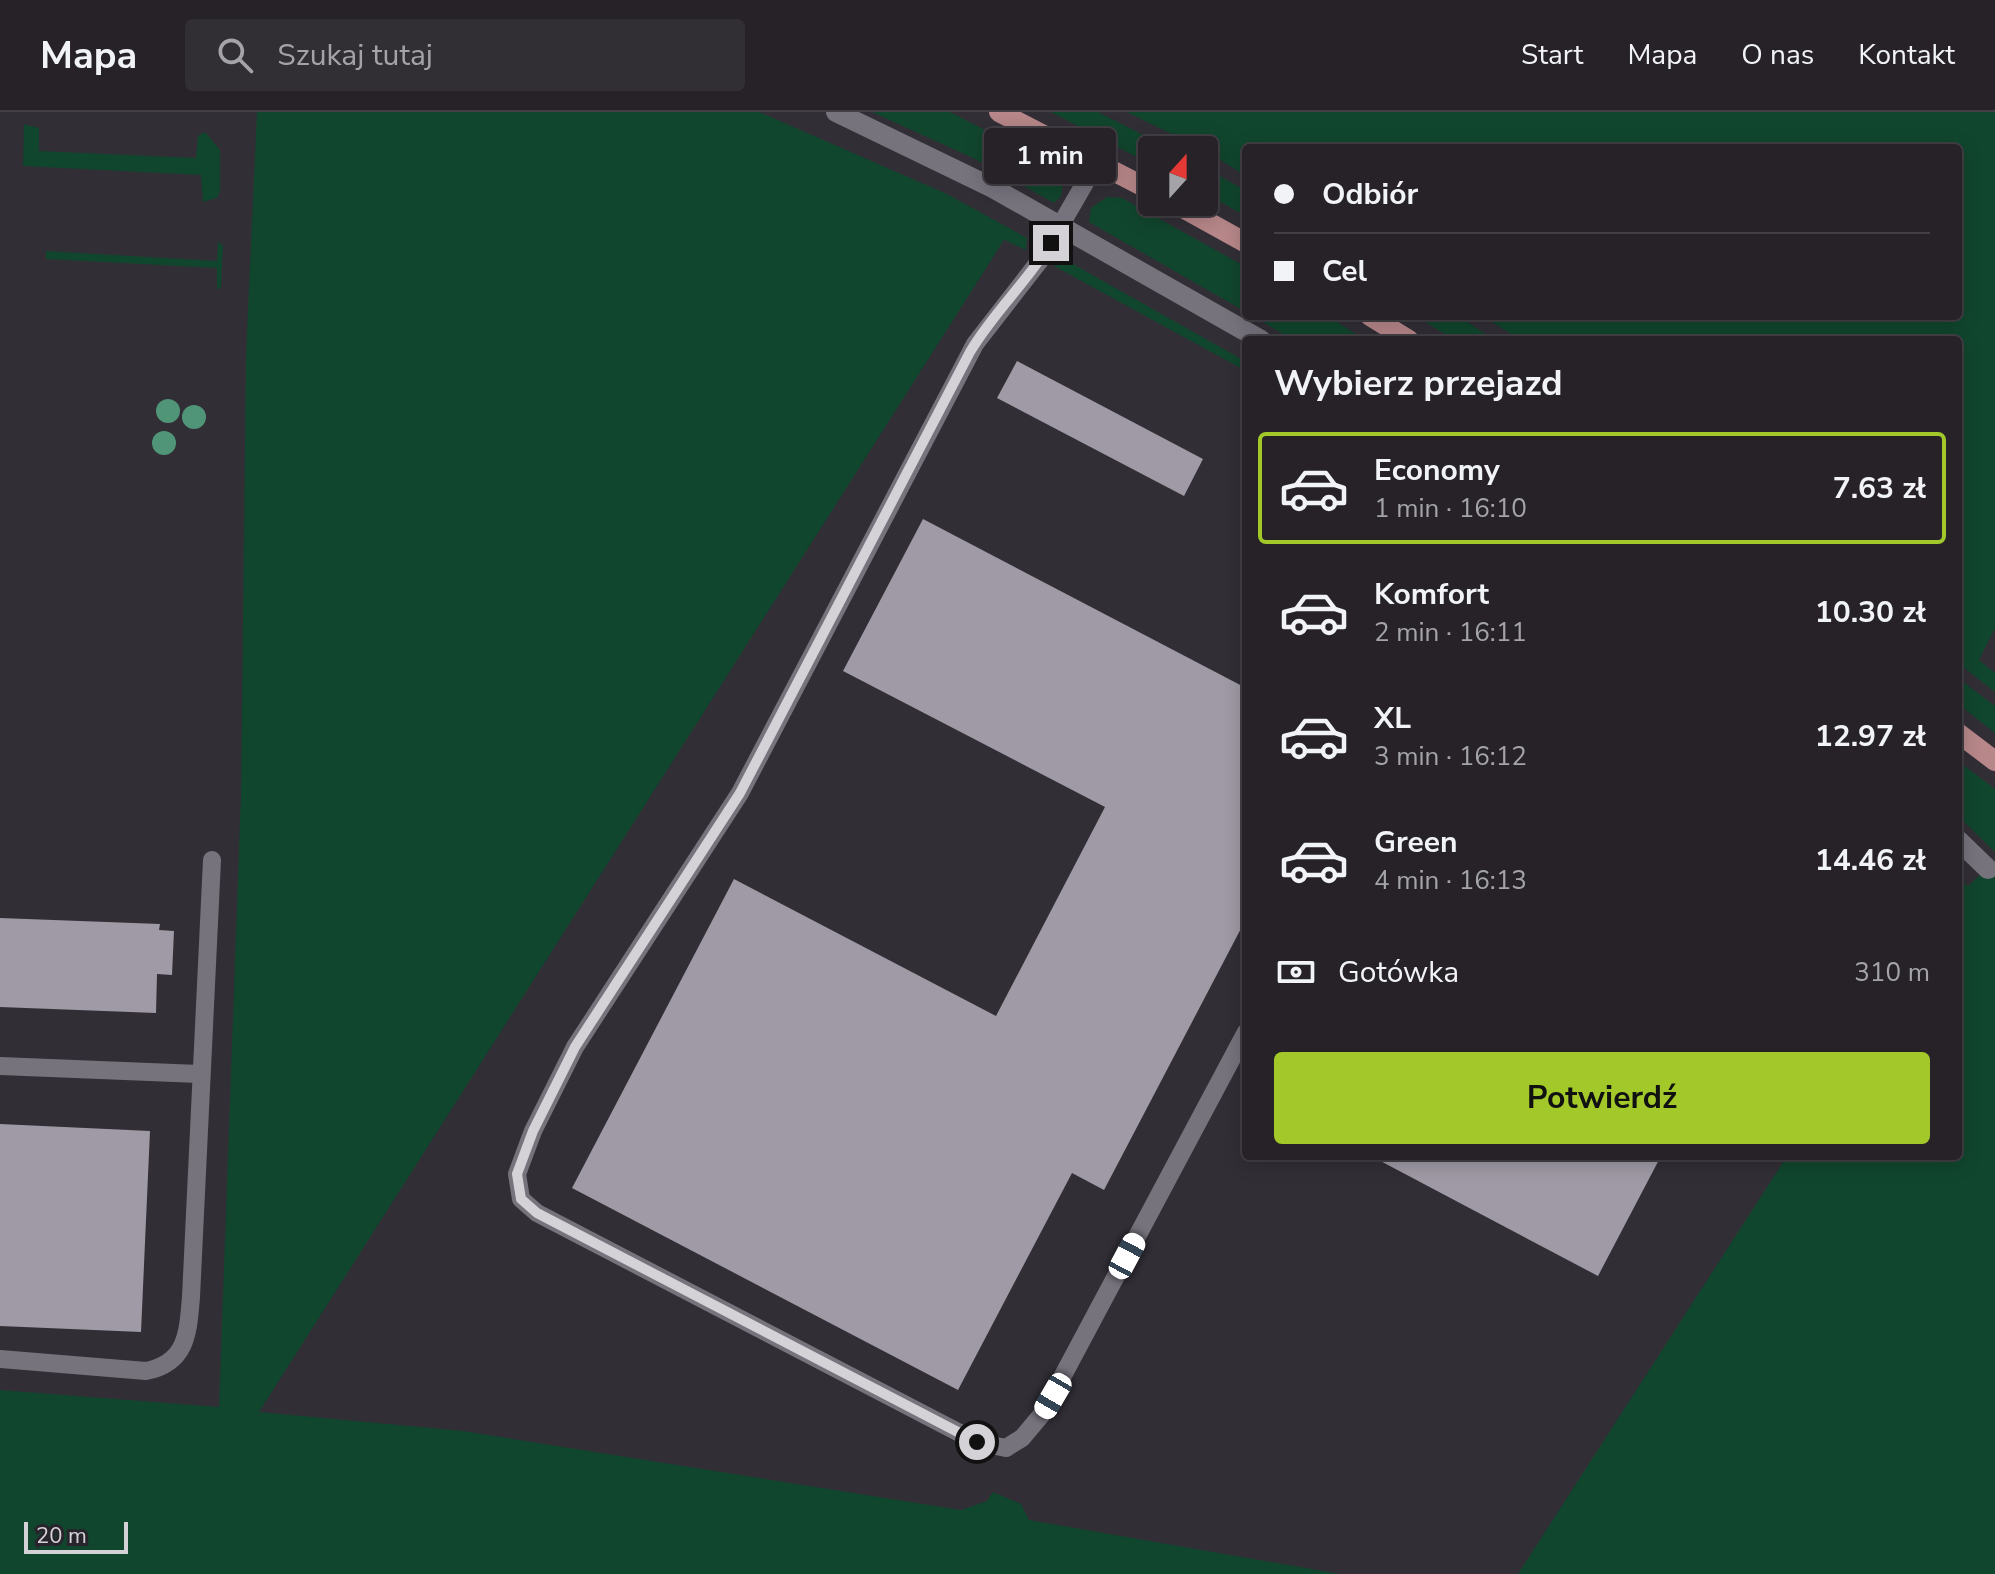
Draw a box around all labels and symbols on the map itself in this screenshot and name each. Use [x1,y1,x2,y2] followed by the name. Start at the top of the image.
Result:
[985,127,1117,183] callout: 1 min
[1138,136,1218,216] north arrow
[1033,225,1069,261] route end
[1105,1229,1149,1283] car
[1031,1369,1075,1423] car
[959,1424,995,1460] route start
[24,1518,128,1554] scale bar

